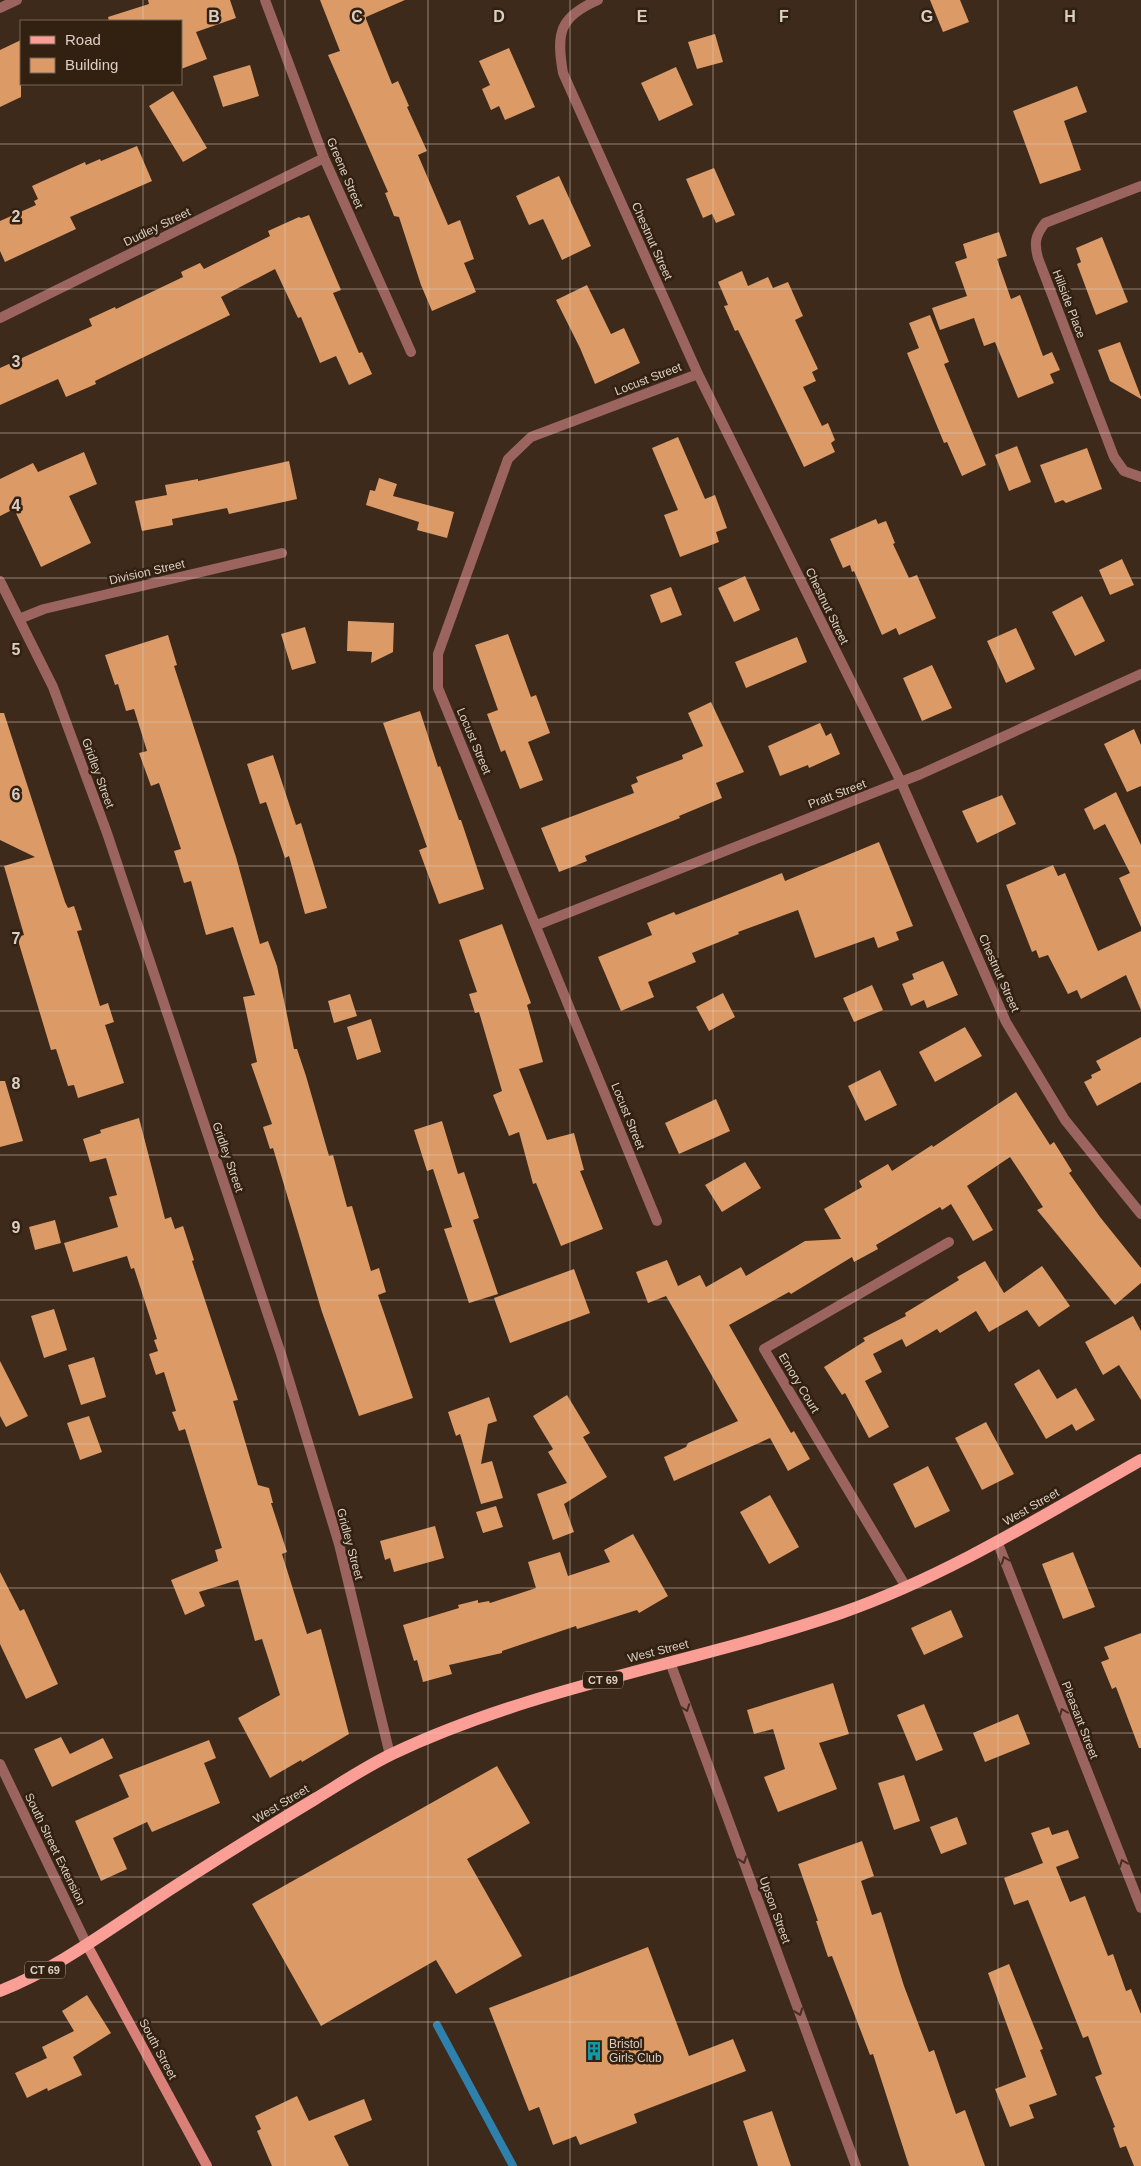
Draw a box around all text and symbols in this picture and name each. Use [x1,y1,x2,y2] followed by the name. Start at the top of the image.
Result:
[208,8,220,25] text: B
[351,8,363,25] text: C
[493,8,505,25] text: D
[637,8,648,25] text: E
[779,8,789,25] text: F
[921,8,933,25] text: G
[1064,8,1076,25] text: H
[20,20,182,85] legend
[65,31,101,48] text: Road
[65,56,118,73] text: Building
[324,136,366,211] street label: Greene Street
[629,200,676,283] street label: Chestnut Street
[121,204,193,249] street label: Dudley Street
[12,208,21,225] text: 2
[1050,268,1089,340] street label: Hillside Place
[12,353,21,370] text: 3
[612,360,684,398] street label: Locust Street
[12,497,21,514] text: 4
[108,556,187,588] street label: Division Street
[802,565,852,647] street label: Chestnut Street
[12,641,21,658] text: 5
[454,706,495,777] street label: Locust Street
[79,736,117,810] street label: Gridley Street
[806,776,868,811] street label: Pratt Street
[12,786,21,803] text: 6
[12,930,21,947] text: 7
[976,932,1023,1015] street label: Chestnut Street
[12,1075,21,1092] text: 8
[608,1081,648,1152] street label: Locust Street
[209,1120,247,1195] street label: Gridley Street
[12,1219,21,1236] text: 9
[776,1351,823,1416] street label: Emory Court
[1000,1485,1062,1529] street label: West Street
[334,1507,366,1582] street label: Gridley Street
[1001,1556,1011,1565] one-way arrow
[626,1636,691,1665] street label: West Street
[583,1672,623,1688] road number: CT 69
[1059,1679,1101,1761] street label: Pleasant Street
[680,1703,690,1712] one-way arrow
[1059,1708,1069,1716] one-way arrow
[251,1782,312,1826] street label: West Street
[22,1791,88,1907] street label: South Street Extension
[737,1855,747,1864] one-way arrow
[1118,1859,1129,1868] one-way arrow
[756,1875,794,1946] street label: Upson Street
[25,1962,65,1978] road number: CT 69
[793,2008,803,2016] one-way arrow
[136,2016,180,2082] street label: South Street
[609,2037,662,2065] place label: Bristol Girls Club
[583,2040,605,2062] building icon: Bristol Girls Club

